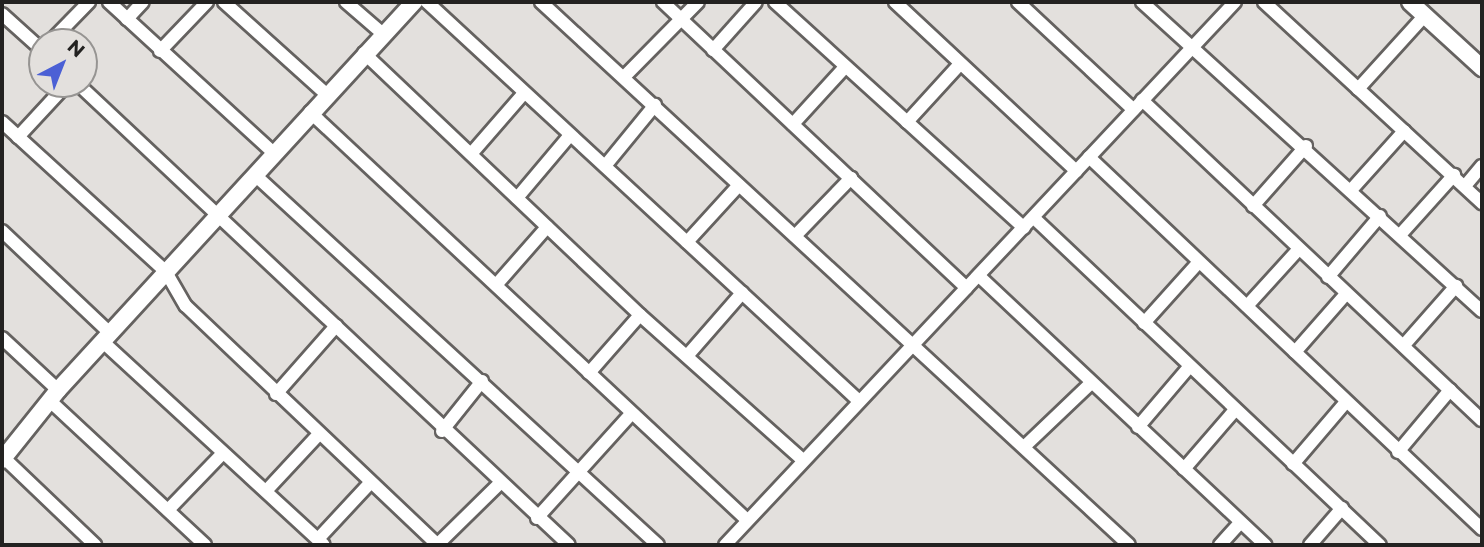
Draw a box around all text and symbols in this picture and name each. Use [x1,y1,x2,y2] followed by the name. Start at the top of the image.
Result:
[28,28,98,98] north arrow
[63,35,89,62] text: N

